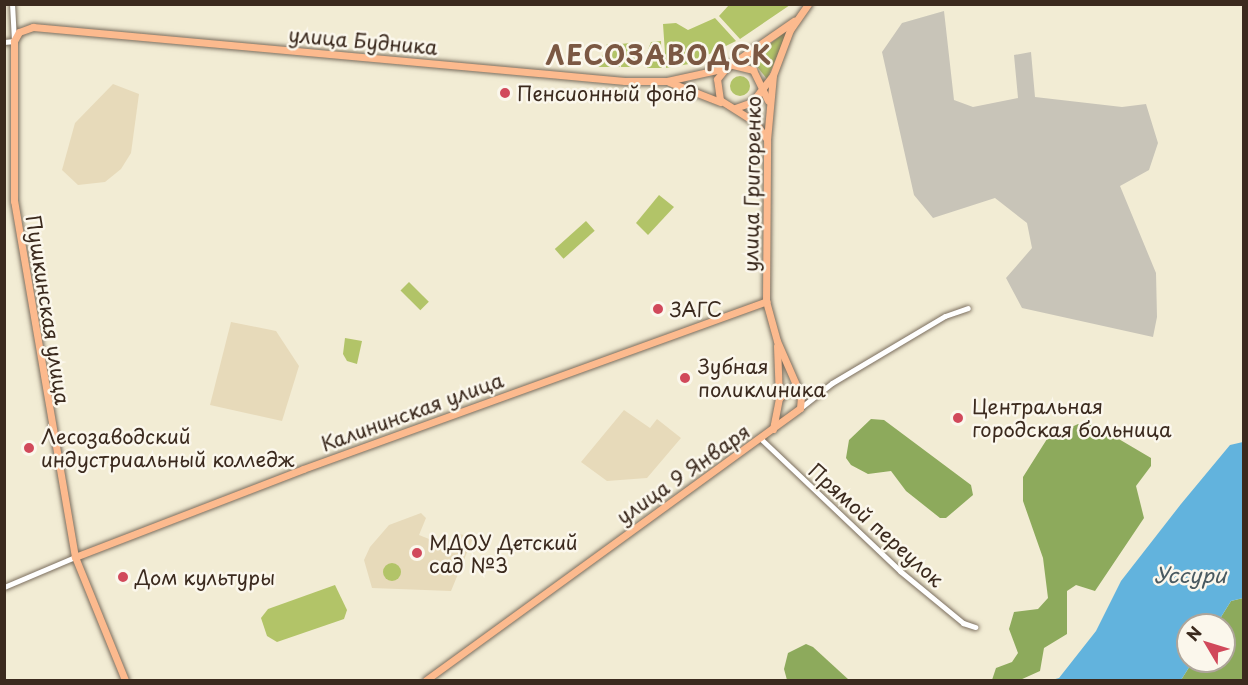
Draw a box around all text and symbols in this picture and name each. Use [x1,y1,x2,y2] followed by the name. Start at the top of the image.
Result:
[287,22,439,60] street label: улица Будника
[548,39,770,71] district label: ЛЕСОЗАВОДСК
[517,81,697,105] place label: Пенсионный фонд
[498,86,512,100] marker: Пенсионный фонд
[738,95,766,273] street label: улица Григоренко
[21,213,75,407] street label: Пушкинская улица
[670,297,722,321] place label: ЗАГС
[651,302,665,316] marker: ЗАГС
[698,354,826,401] place label: Зубная поликлиника
[317,368,507,456] street label: Калининская улица
[676,369,694,387] marker: Зубная поликлиника
[972,394,1171,441] place label: Центральная городская больница
[949,409,967,427] marker: Центральная городская больница
[612,419,754,529] street label: улица 9 Января
[41,424,294,471] place label: Лесозаводский индустриальный колледж
[22,441,36,455] marker: Лесозаводский индустриальный колледж
[804,458,948,592] street label: Прямой переулок
[429,530,579,577] place label: МДОУ Детский сад №3
[410,546,424,560] marker: МДОУ Детский сад №3
[1154,561,1226,587] water label: Уссури
[135,565,276,589] place label: Дом культуры
[116,570,130,584] marker: Дом культуры
[1176,613,1236,673] north arrow
[1180,621,1207,646] text: N

